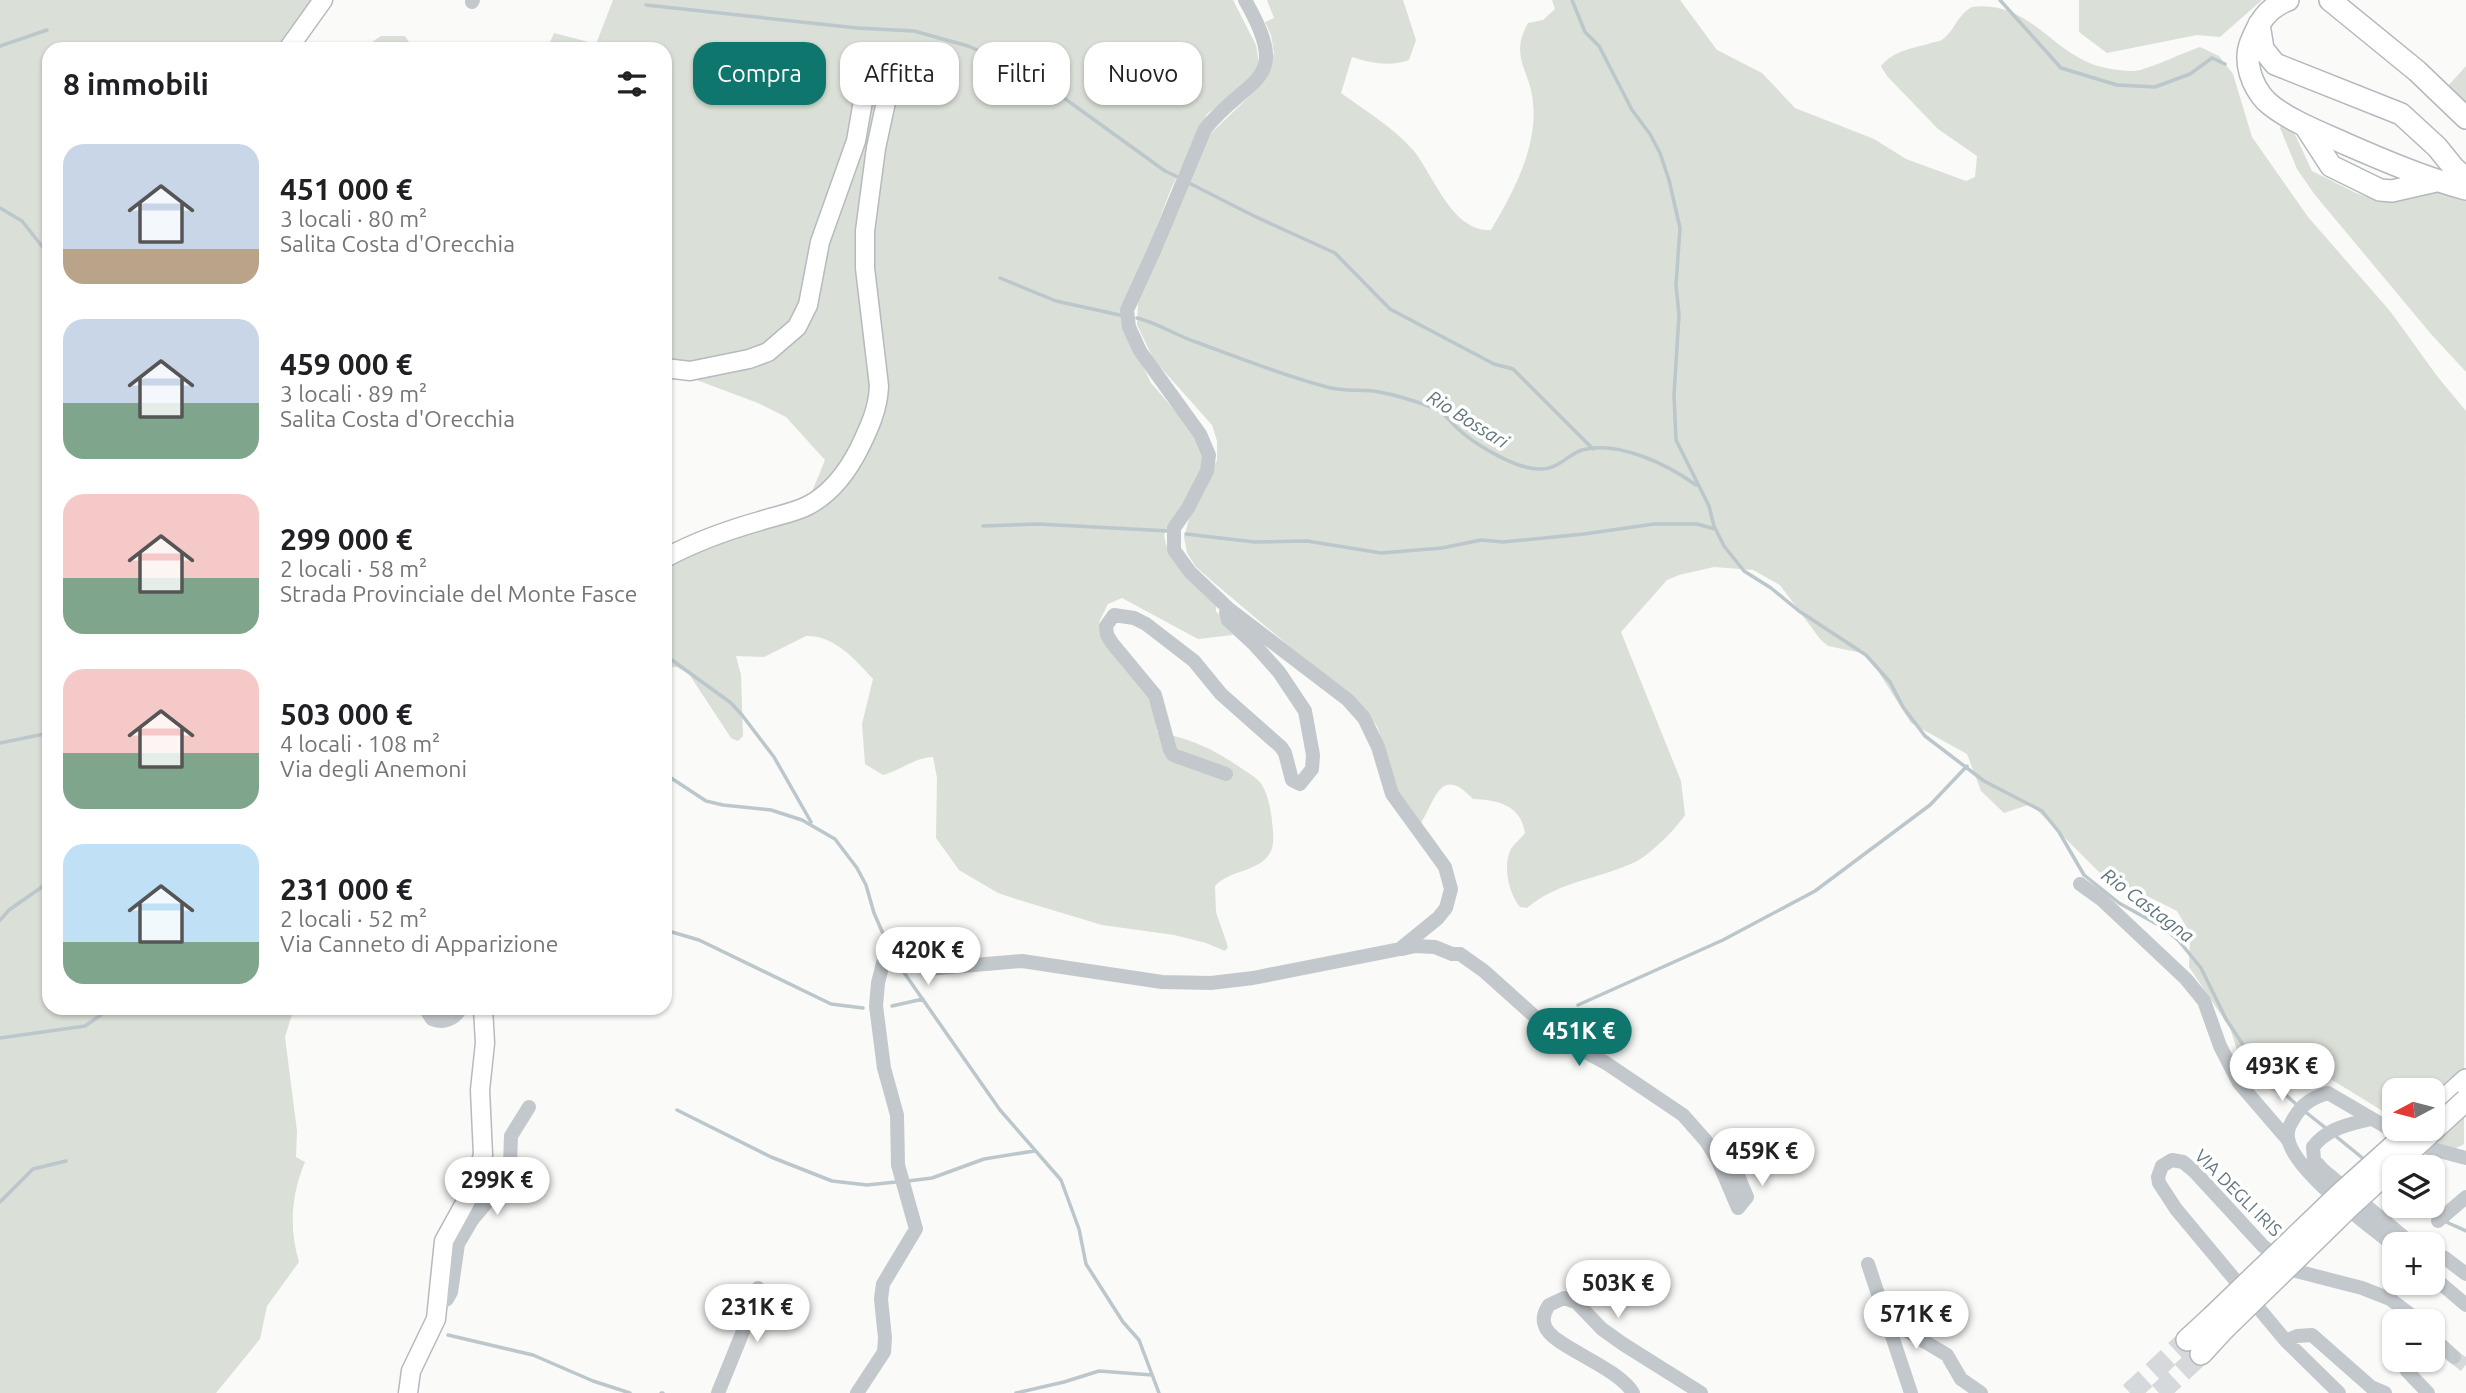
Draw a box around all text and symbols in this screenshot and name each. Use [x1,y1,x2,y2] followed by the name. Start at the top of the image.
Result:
[693,42,826,105] chip: Compra
[840,42,959,105] chip: Affitta
[973,42,1070,105] chip: Filtri
[1084,42,1202,105] chip: Nuovo
[613,65,651,103] icon: filters
[63,67,209,101] text: 8 immobili
[119,172,203,256] icon: home
[280,172,413,206] text: 451 000 €
[280,206,427,231] text: 3 locali · 80 m²
[280,231,515,256] text: Salita Costa d'Orecchia
[119,347,203,431] icon: home
[280,347,413,381] text: 459 000 €
[280,381,427,406] text: 3 locali · 89 m²
[1423,385,1514,453] water label: Rio Bossari
[280,406,515,431] text: Salita Costa d'Orecchia
[119,522,203,606] icon: home
[280,522,413,556] text: 299 000 €
[280,556,427,581] text: 2 locali · 58 m²
[280,581,637,606] text: Strada Provinciale del Monte Fasce
[119,697,203,781] icon: home
[280,697,413,731] text: 503 000 €
[280,731,440,756] text: 4 locali · 108 m²
[280,756,467,781] text: Via degli Anemoni
[2098,863,2198,947] water label: Rio Castagna
[119,872,203,956] icon: home
[280,872,413,906] text: 231 000 €
[280,906,427,931] text: 2 locali · 52 m²
[871,928,985,987] pin: 420K €
[280,931,558,956] text: Via Canneto di Apparizione
[892,937,964,962] text: 420K €
[1522,1009,1636,1068] pin: 451K €
[1543,1018,1615,1043] text: 451K €
[2225,1044,2339,1103] pin: 493K €
[2246,1053,2318,1078] text: 493K €
[2382,1078,2445,1141] north arrow
[2382,1078,2445,1372] map controls
[1705,1128,1819,1188] pin: 459K €
[1726,1138,1798,1163] text: 459K €
[2191,1145,2286,1240] street label: VIA DEGLI IRIS
[2382,1155,2445,1218] button: layers
[440,1158,554,1217] pin: 299K €
[461,1167,533,1192] text: 299K €
[2382,1232,2445,1295] button: +
[1561,1260,1675,1320] pin: 503K €
[1582,1270,1654,1295] text: 503K €
[700,1284,814,1344] pin: 231K €
[1859,1292,1973,1351] pin: 571K €
[721,1294,793,1319] text: 231K €
[1880,1301,1952,1326] text: 571K €
[2382,1309,2445,1372] button: −

